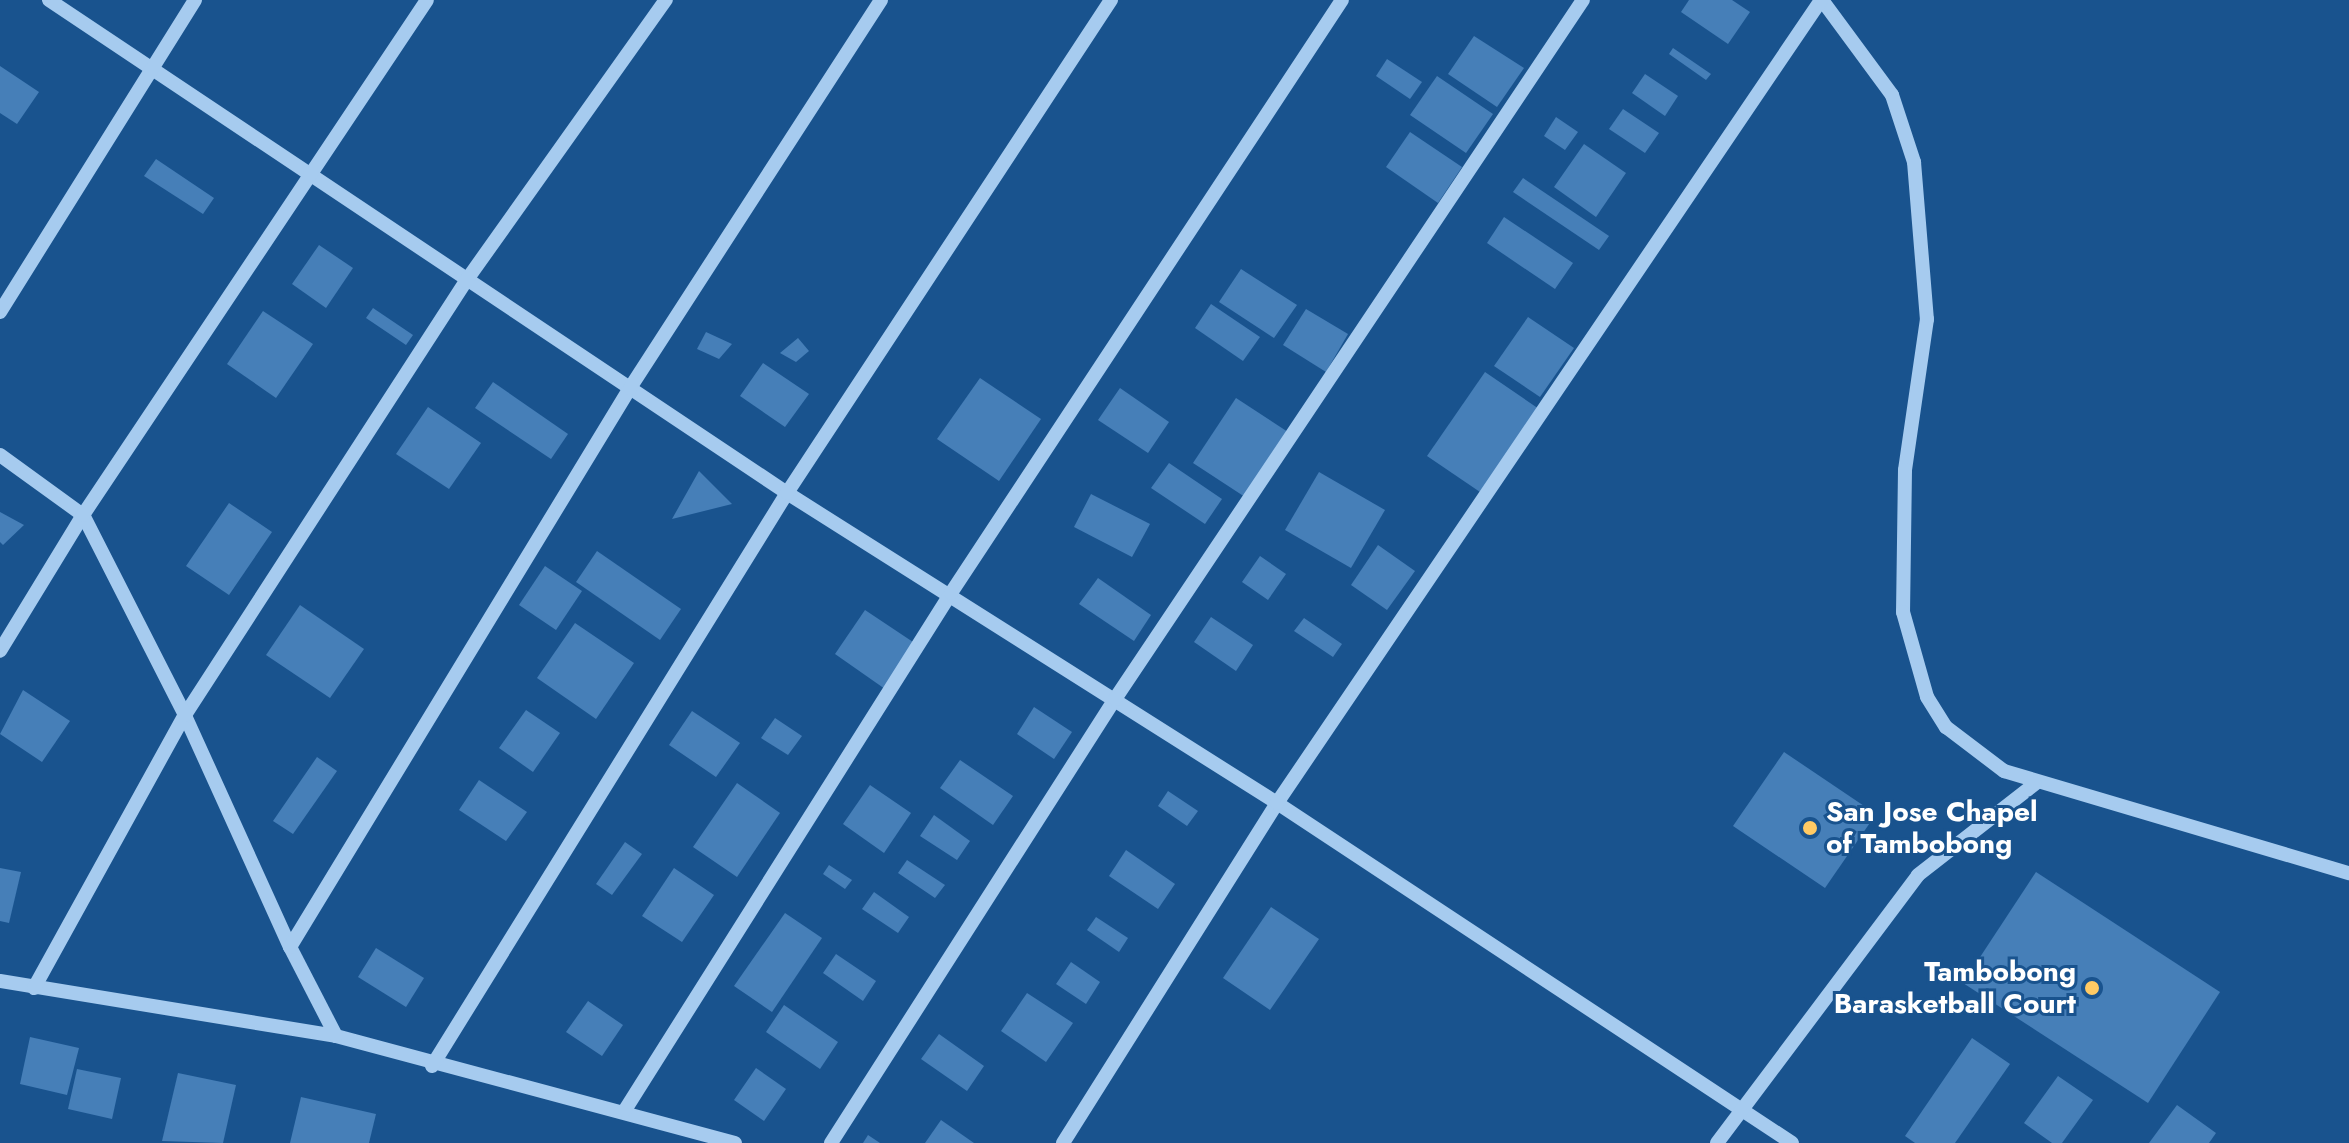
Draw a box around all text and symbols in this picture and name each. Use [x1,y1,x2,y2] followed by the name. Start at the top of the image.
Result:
[1826,795,2038,861] place label: San Jose Chapel of Tambobong
[1801,819,1819,837] marker: San Jose Chapel of Tambobong
[1834,955,2076,1021] place label: Tambobong Barasketball Court
[2083,979,2101,997] marker: Tambobong Barasketball Court

